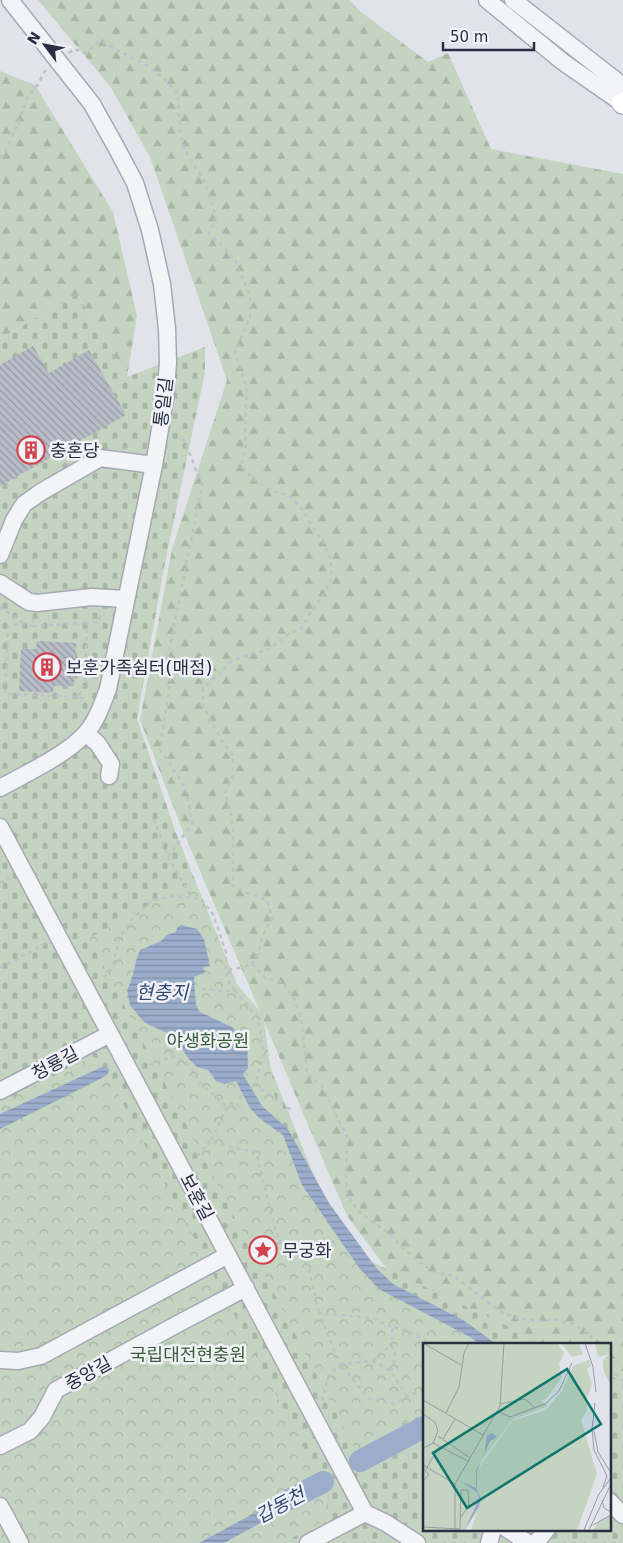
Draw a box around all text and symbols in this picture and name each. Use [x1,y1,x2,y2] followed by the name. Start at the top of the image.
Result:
[20,20,70,70] north arrow
[443,20,534,52] scale bar
[450,28,488,46] text: 50 m
[24,29,44,47] text: N
[150,376,176,428] street label: 통일길
[16,435,46,465] building icon: 충혼당
[50,440,100,461] place label: 충혼당
[32,652,62,682] building icon: 보훈가족쉼터(매점)
[66,657,213,678] place label: 보훈가족쉼터(매점)
[136,981,190,1003] water label: 현충지
[167,1030,249,1051] park label: 야생화공원
[28,1042,82,1084] street label: 청룡길
[176,1170,218,1224] street label: 보훈길
[248,1235,278,1265] place icon: 무궁화
[282,1240,332,1261] place label: 무궁화
[423,1343,610,1530] inset map
[130,1344,246,1365] park label: 국립대전현충원
[61,1352,115,1394] street label: 중앙길
[252,1482,310,1527] water label: 갑동천

